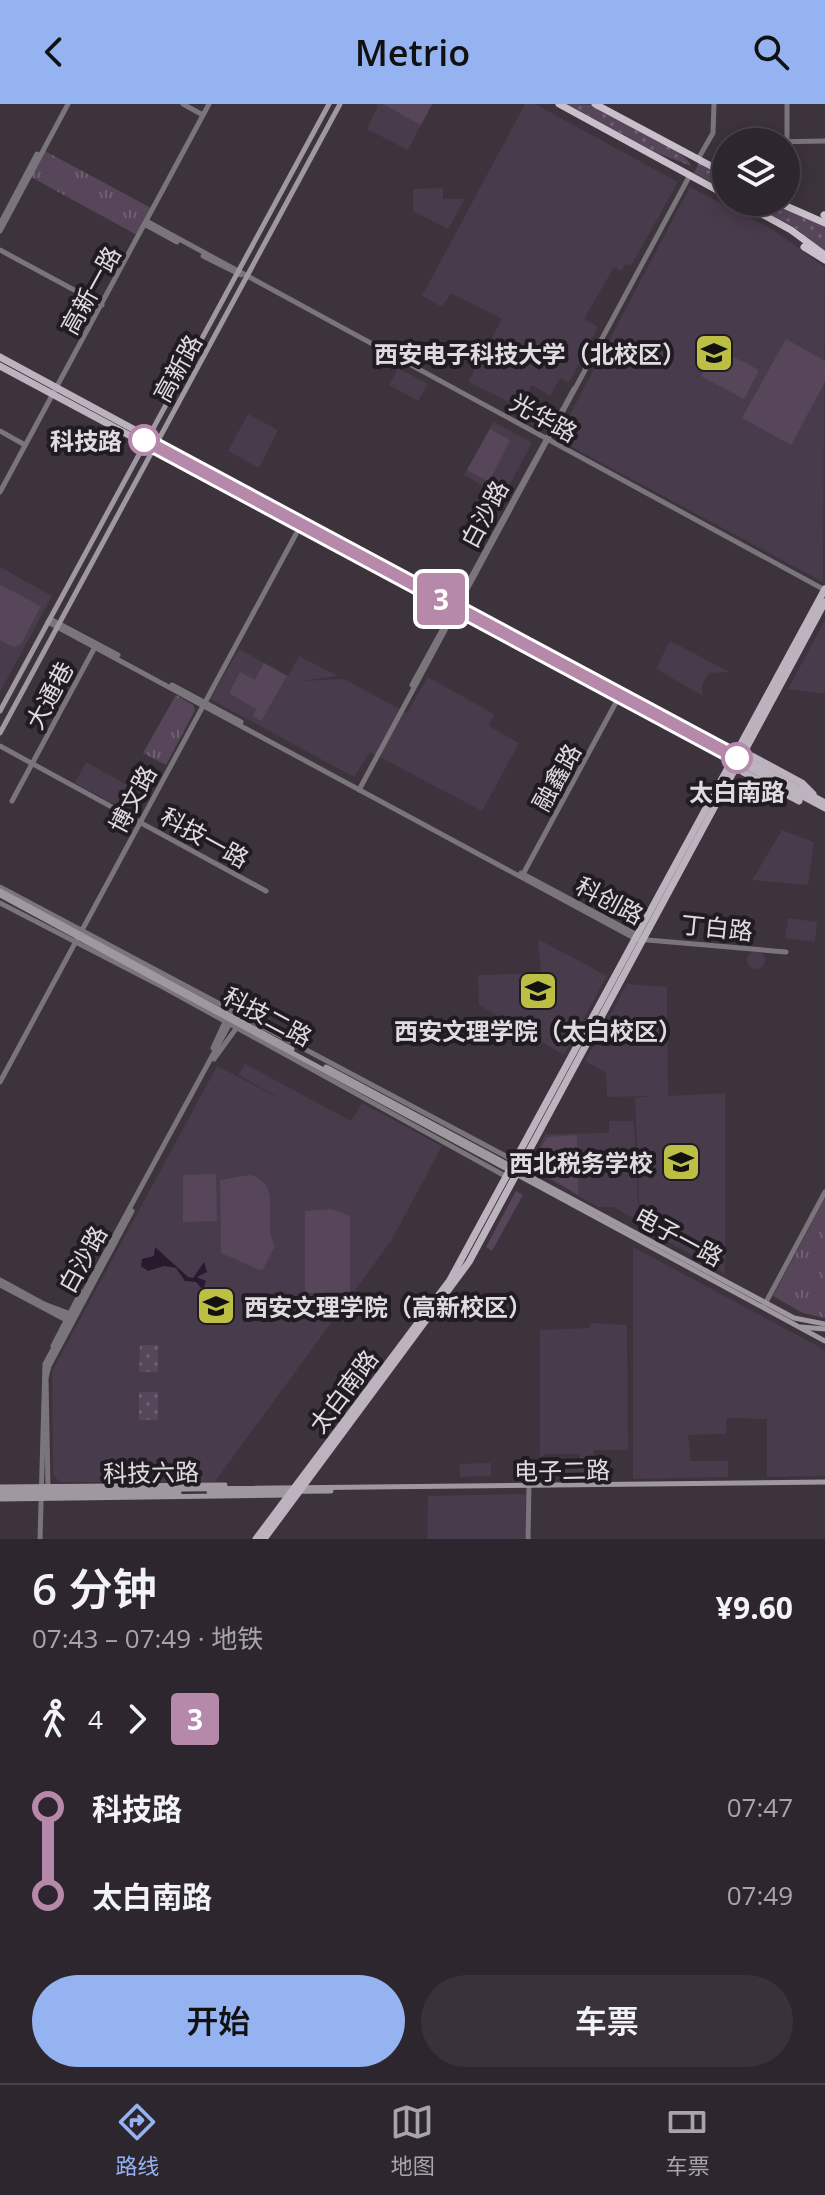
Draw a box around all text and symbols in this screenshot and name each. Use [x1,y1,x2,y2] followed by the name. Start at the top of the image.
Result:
[355,28,470,77] text: Metrio
[32,30,76,74] icon: back
[749,30,793,74] icon: search
[712,128,800,216] map controls
[712,128,800,216] button: layers
[52,240,128,340] street label: 高新一路
[145,329,209,407] street label: 高新路
[693,332,735,374] school or university icon: 西安电子科技大学（北校区）
[374,337,686,370] place label: 西安电子科技大学（北校区）
[505,385,583,449] street label: 光华路
[50,424,122,457] place label: 科技路
[129,425,159,455] marker: 科技路
[453,474,515,554] street label: 白沙路
[415,573,467,625] line badge: 3
[433,580,449,618] text: 3
[18,655,80,735] street label: 大通巷
[524,738,588,816] street label: 融鑫路
[722,743,752,773] marker: 太白南路
[101,759,163,839] street label: 博文路
[689,775,785,808] place label: 太白南路
[155,799,255,875] street label: 科技一路
[570,869,650,931] street label: 科创路
[679,907,755,947] street label: 丁白路
[517,970,559,1012] school or university icon: 西安文理学院（太白校区）
[218,979,318,1053] street label: 科技二路
[394,1014,682,1047] place label: 西安文理学院（太白校区）
[660,1141,702,1183] school or university icon: 西北税务学校
[509,1146,653,1179] place label: 西北税务学校
[629,1199,729,1273] street label: 电子一路
[50,1220,114,1298] street label: 白沙路
[195,1285,237,1327] school or university icon: 西安文理学院（高新校区）
[244,1290,532,1323] place label: 西安文理学院（高新校区）
[301,1343,385,1439] street label: 太白南路
[514,1453,610,1487] street label: 电子二路
[103,1455,199,1489] street label: 科技六路
[32,1558,157,1618] text: 6 分钟
[716,1587,793,1628] text: ¥9.60
[32,1620,263,1656] text: 07:43 – 07:49 · 地铁
[32,1697,76,1741] icon: walk
[115,1697,159,1741] icon: forward
[187,1700,203,1738] text: 3
[88,1701,103,1737] text: 4
[92,1788,182,1829] text: 科技路
[727,1789,793,1825] text: 07:47
[92,1876,212,1917] text: 太白南路
[727,1877,793,1913] text: 07:49
[32,1975,405,2067] button: 开始
[421,1975,793,2067] button: 车票
[115,2100,160,2180] tab: 路线
[390,2100,435,2180] tab: 地图
[665,2100,710,2180] tab: 车票

